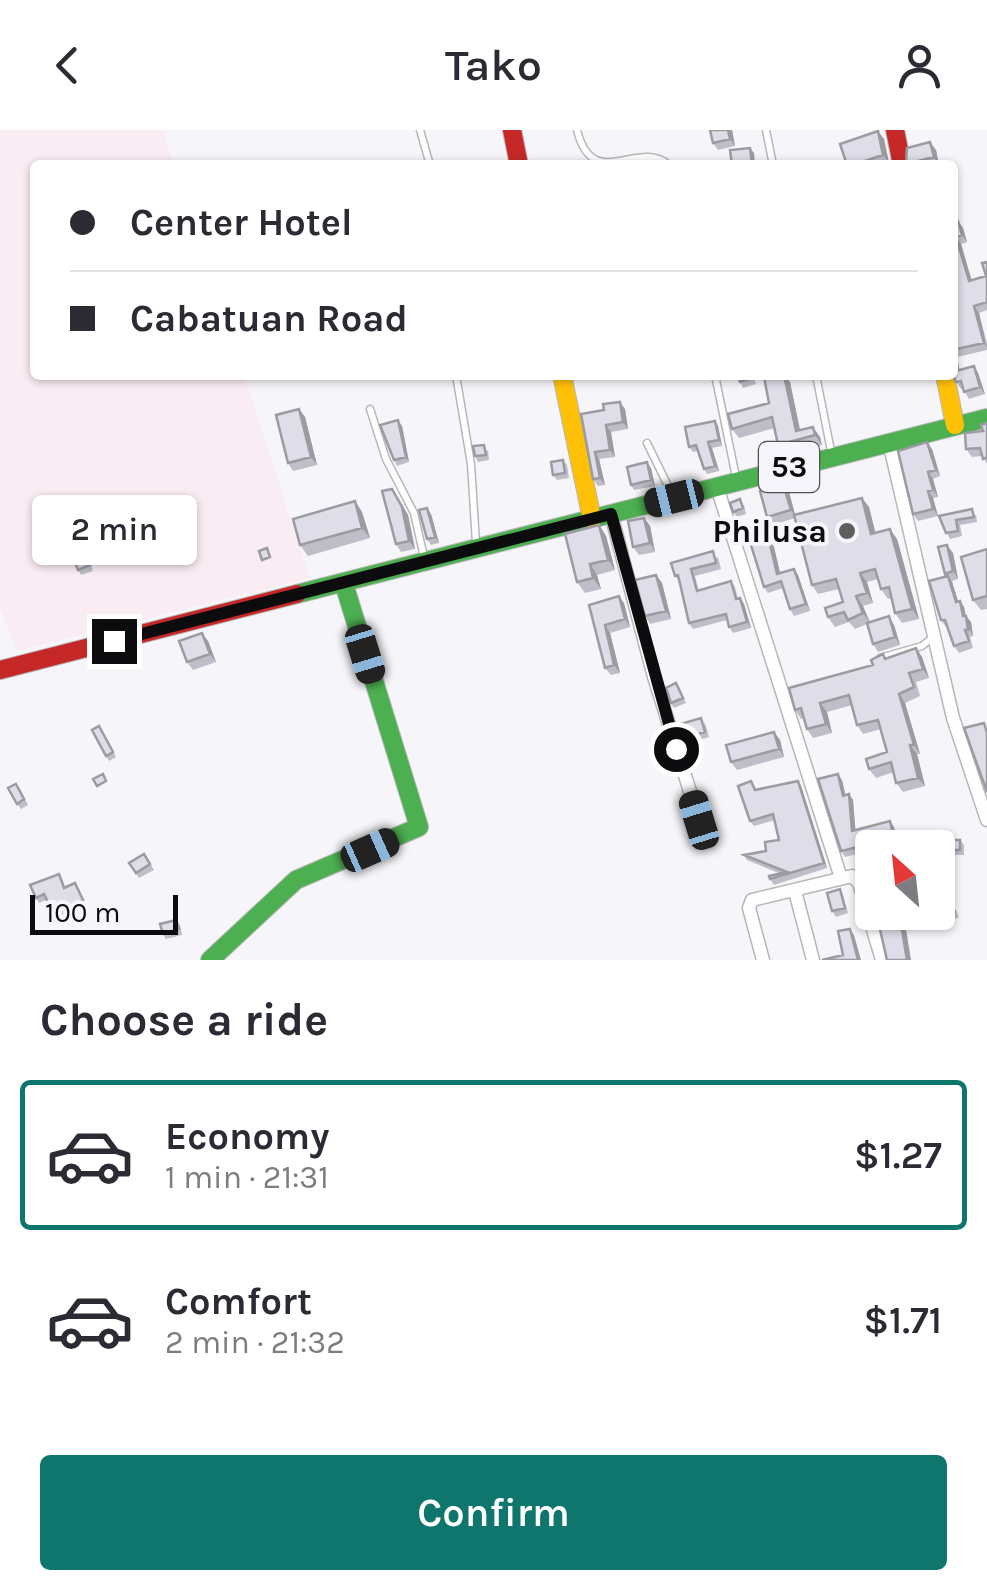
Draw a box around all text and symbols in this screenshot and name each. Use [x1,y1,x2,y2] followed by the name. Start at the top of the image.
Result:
[40,38,95,93] icon: back
[892,38,947,93] icon: person
[445,39,542,91] text: Tako
[130,200,353,245] text: Center Hotel
[130,296,408,341] text: Cabatuan Road
[759,442,819,492] road number: 53
[641,476,707,520] car
[32,496,196,566] callout: 2 min
[71,511,158,548] text: 2 min
[713,513,827,550] place label: Philusa
[836,520,858,542] marker: Philusa
[92,619,137,664] route end
[342,621,388,687] car
[654,727,699,772] route start
[676,787,722,853] car
[336,824,404,876] car
[855,830,955,930] north arrow
[855,830,955,930] map controls
[30,890,178,934] scale bar
[45,896,120,929] text: 100 m
[40,994,328,1046] text: Choose a ride
[45,1110,135,1200] icon: car
[165,1114,329,1159] text: Economy
[854,1133,942,1178] text: $1.27
[165,1159,329,1196] text: 1 min · 21:31
[45,1275,135,1365] icon: car
[165,1279,312,1324] text: Comfort
[863,1298,942,1343] text: $1.71
[165,1324,345,1361] text: 2 min · 21:32
[40,1455,947,1570] button: Confirm

